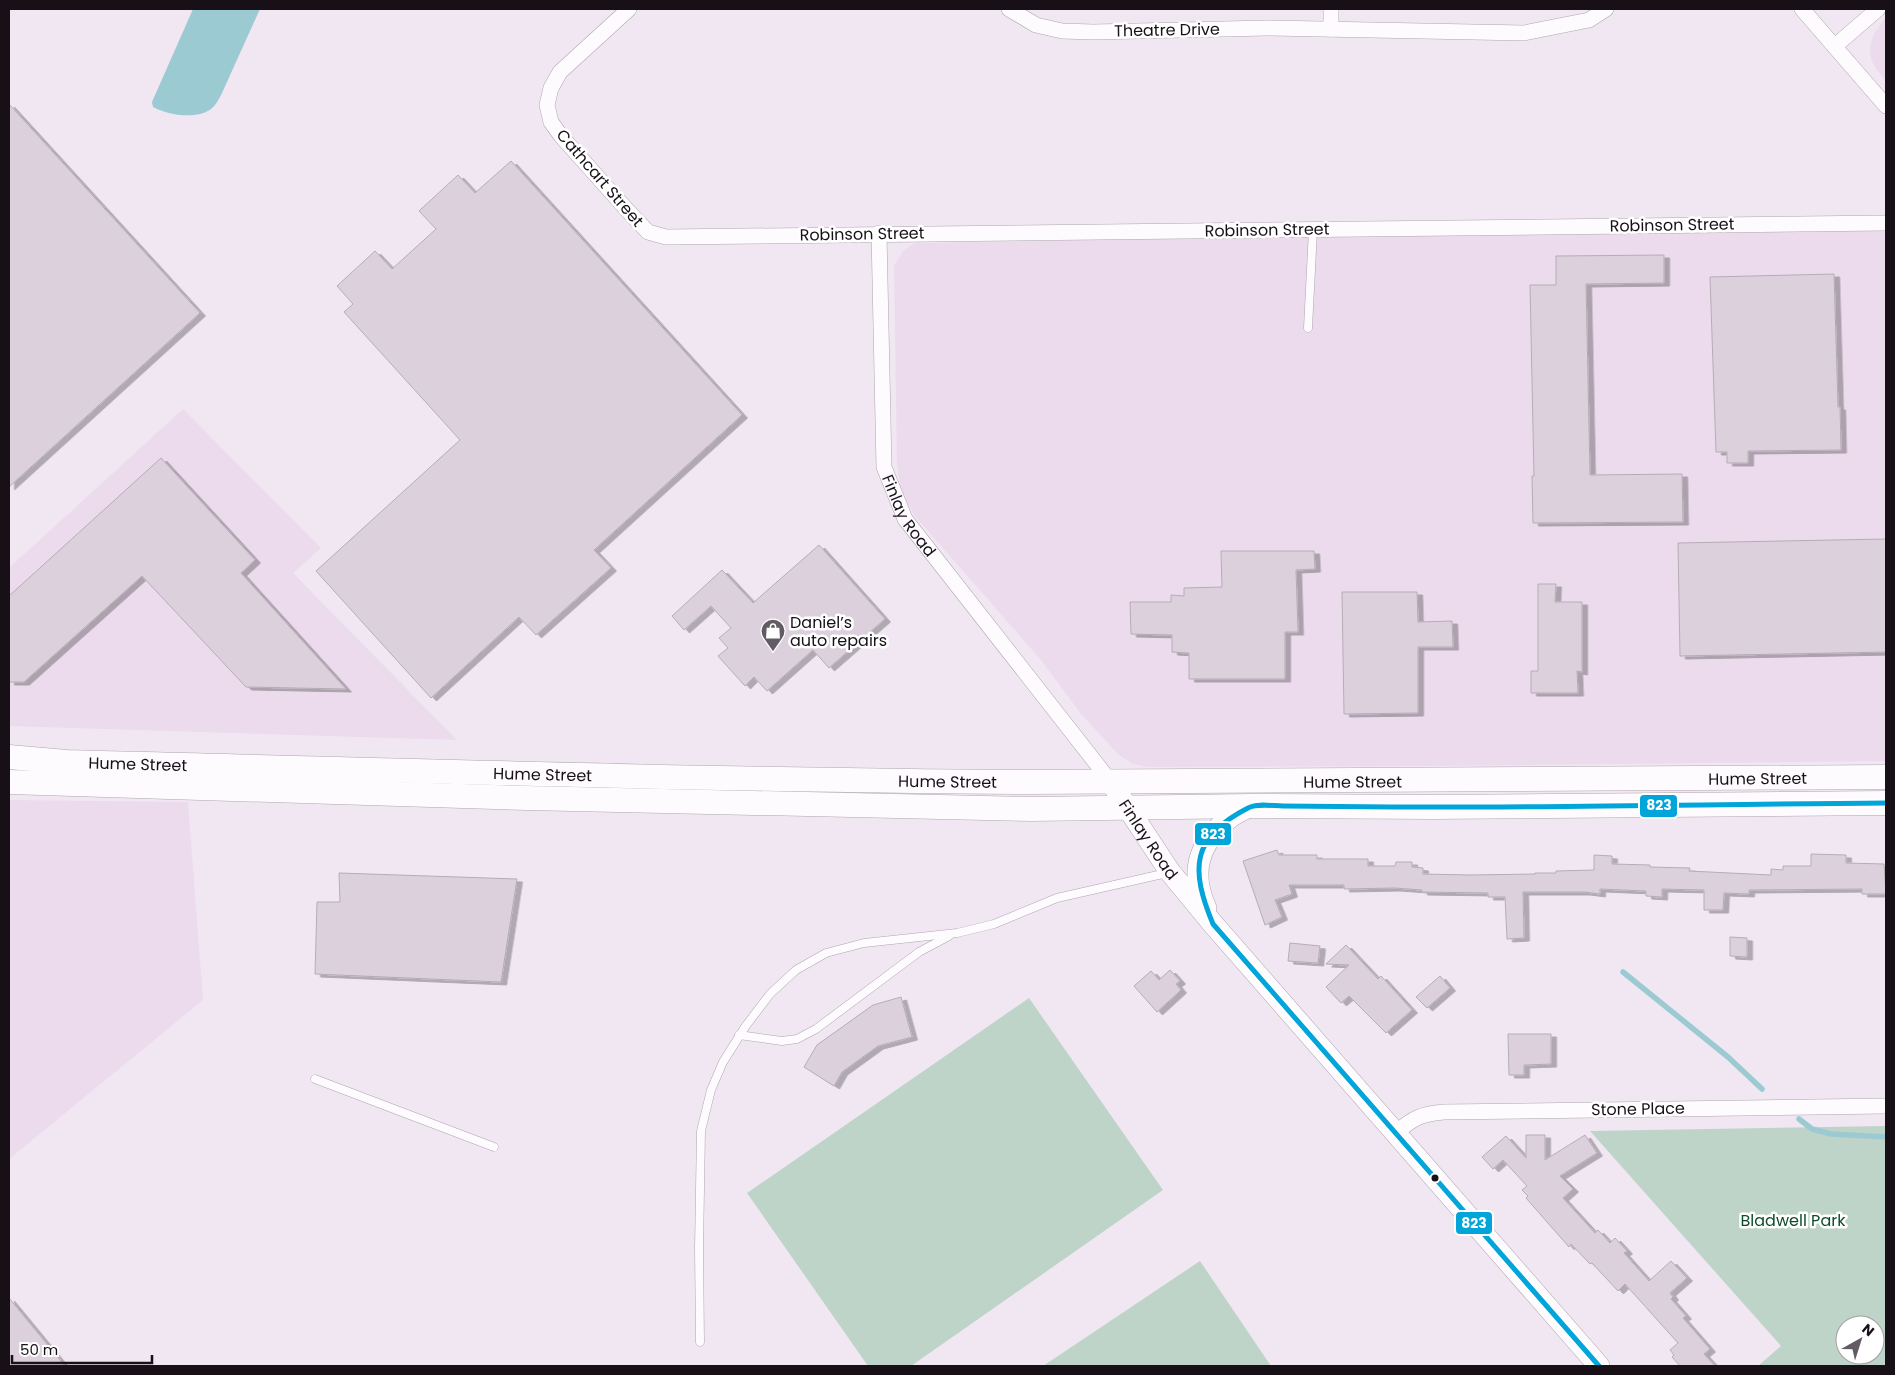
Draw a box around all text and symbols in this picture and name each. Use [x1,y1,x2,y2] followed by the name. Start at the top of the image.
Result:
[1114,18,1220,42] street label: Theatre Drive
[551,124,649,232] street label: Cathcart Street
[1609,212,1735,238] street label: Robinson Street
[1204,217,1330,243] street label: Robinson Street
[799,221,925,247] street label: Robinson Street
[877,471,942,561] street label: Finlay Road
[790,611,887,652] place label: Daniel’s auto repairs
[760,618,786,652] shop icon: Daniel’s auto repairs
[88,751,188,777] street label: Hume Street
[493,761,592,787] street label: Hume Street
[1708,766,1807,790] street label: Hume Street
[898,769,997,793] street label: Hume Street
[1303,770,1402,793] street label: Hume Street
[1639,794,1678,818] line badge: 823
[1114,795,1183,885] street label: Finlay Road
[1646,795,1672,815] text: 823
[1194,822,1232,846] line badge: 823
[1200,824,1226,844] text: 823
[1591,1097,1685,1121] street label: Stone Place
[1430,1173,1440,1183] unlabelled marker
[1741,1209,1846,1232] park label: Bladwell Park
[1455,1211,1493,1235] line badge: 823
[1461,1213,1487,1233] text: 823
[1835,1315,1885,1365] north arrow
[1858,1319,1879,1341] text: N
[12,1332,152,1364] scale bar
[20,1339,58,1360] text: 50 m

